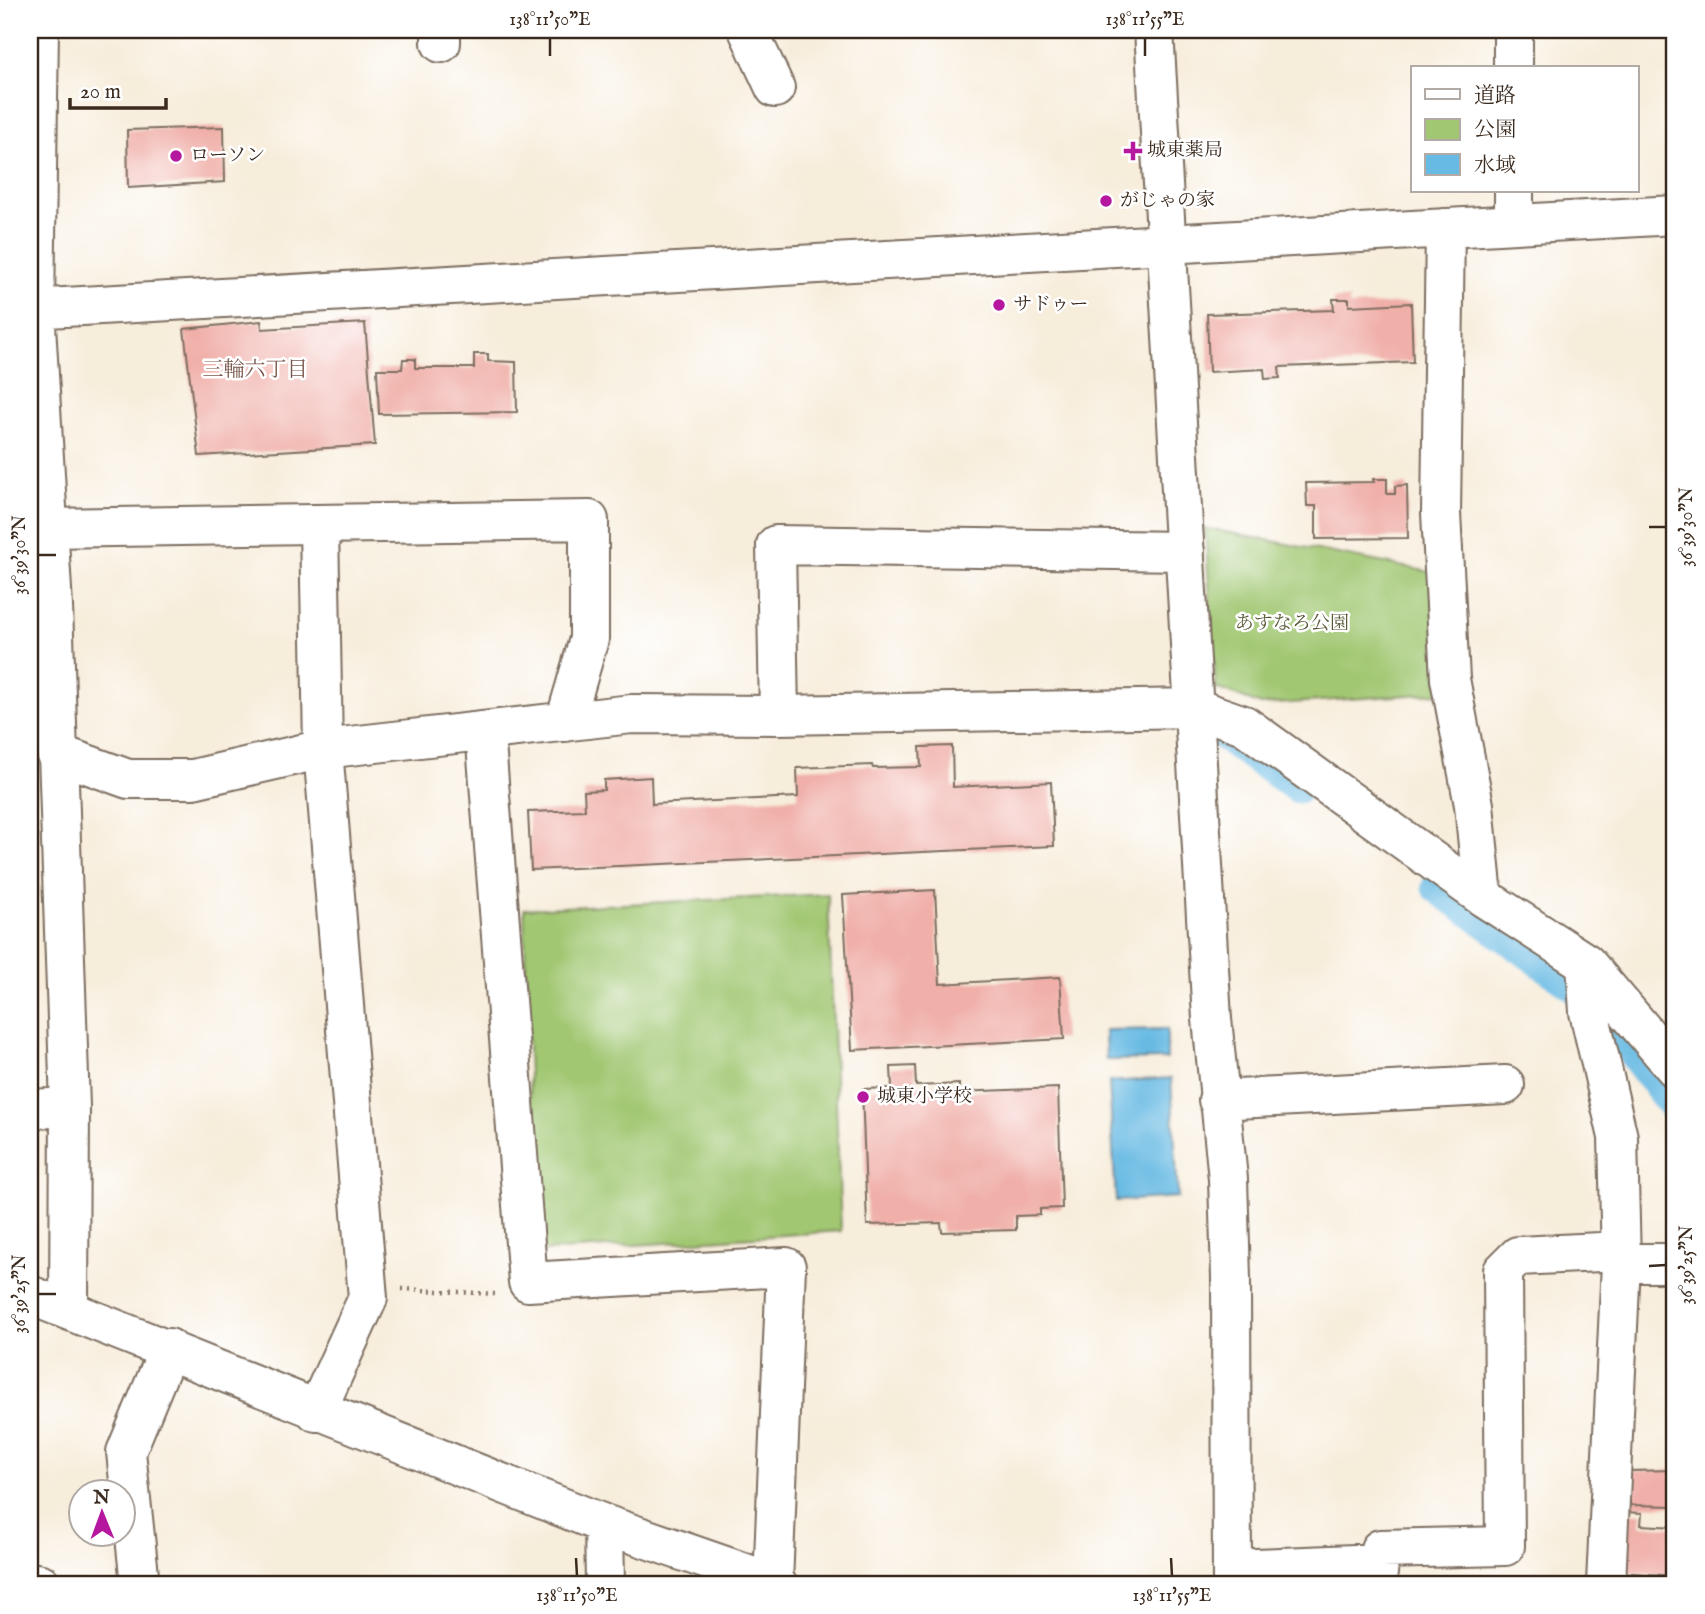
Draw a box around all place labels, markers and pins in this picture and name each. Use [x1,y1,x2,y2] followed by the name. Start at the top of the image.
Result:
[1147,139,1223,163] place label: 城東薬局
[1125,143,1141,159] marker: 城東薬局
[190,144,265,168] place label: ローソン
[168,148,184,164] marker: ローソン
[1120,189,1215,213] place label: がじゃの家
[1098,193,1114,209] marker: がじゃの家
[1013,293,1089,317] place label: サドゥー
[991,297,1007,313] marker: サドゥー
[877,1085,972,1109] place label: 城東小学校
[855,1089,871,1105] marker: 城東小学校

